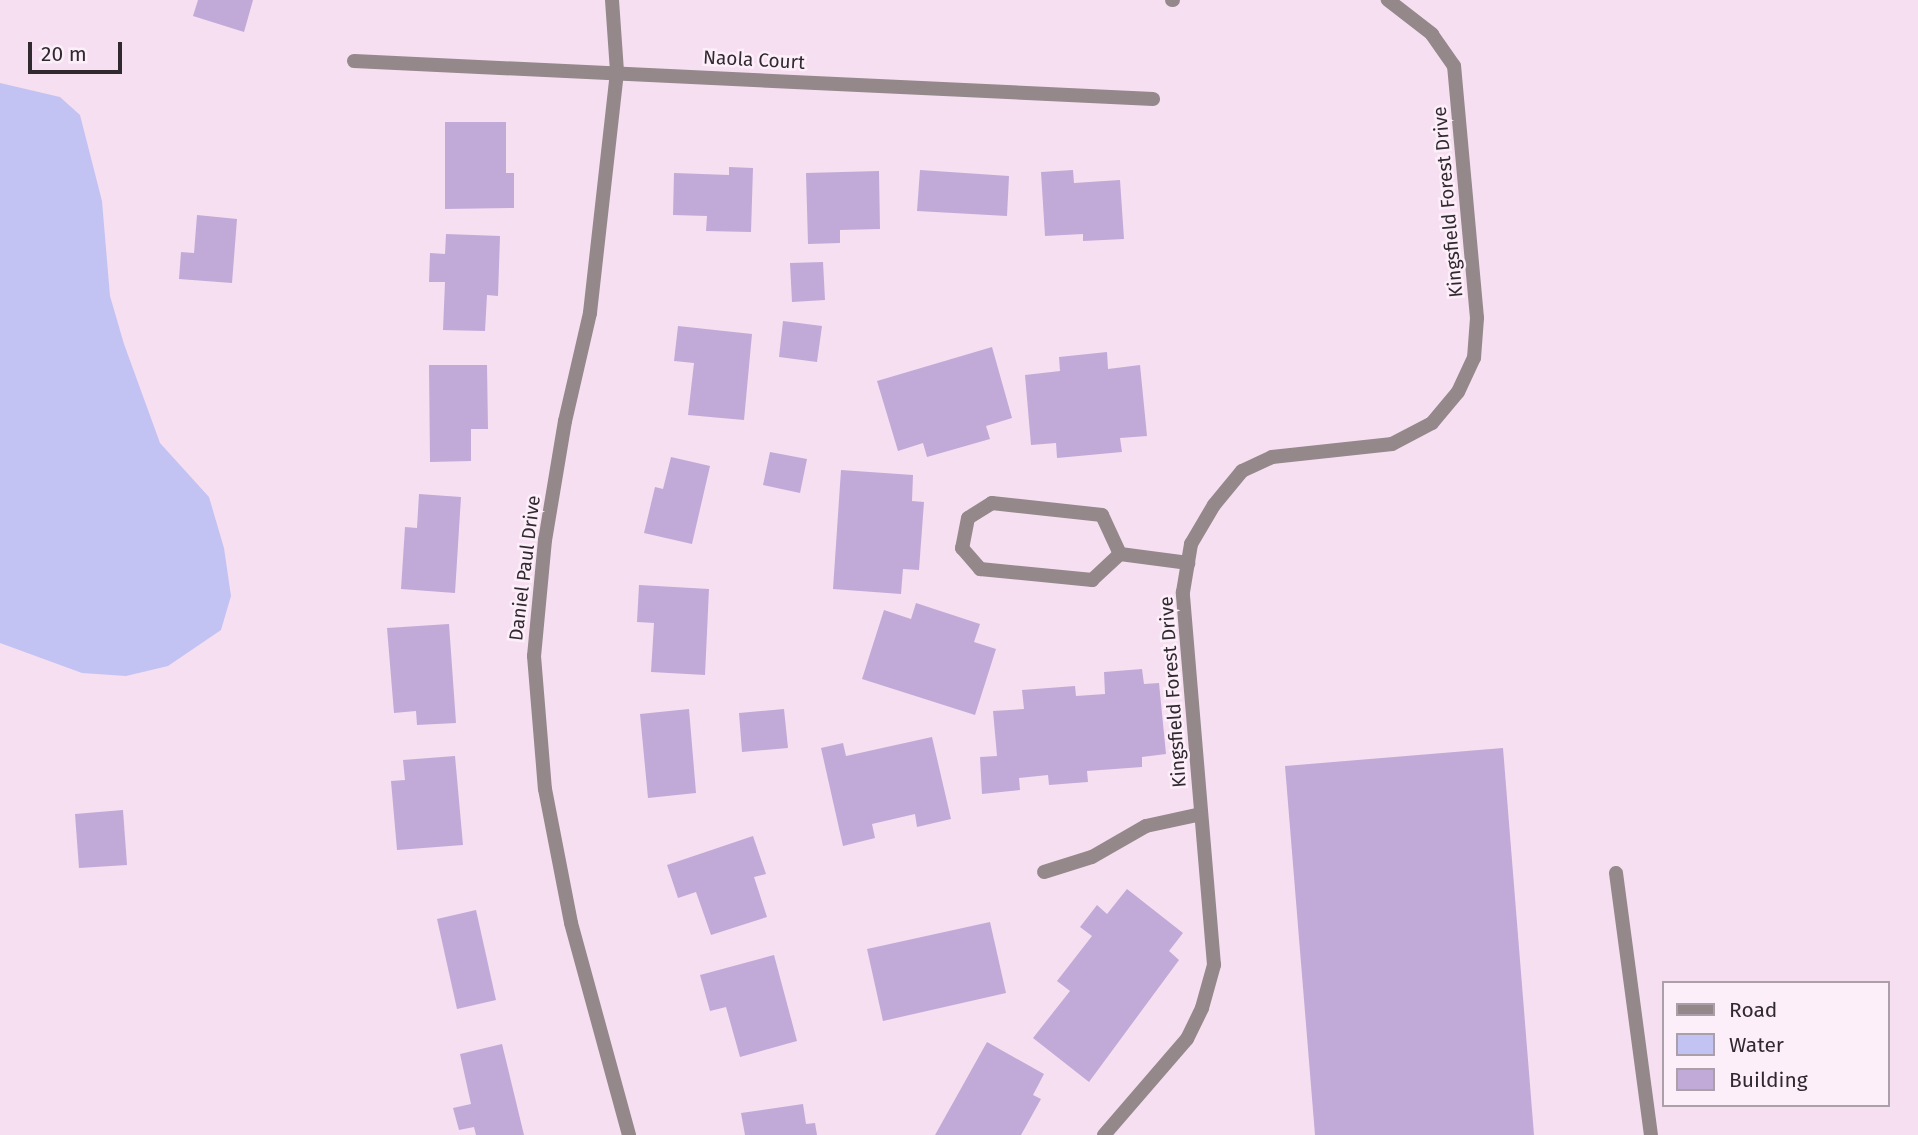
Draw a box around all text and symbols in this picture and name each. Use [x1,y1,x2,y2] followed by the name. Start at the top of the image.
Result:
[32,28,126,72] scale bar
[41,41,87,67] text: 20 m
[703,46,805,74] street label: Naola Court
[1428,106,1468,298] street label: Kingsfield Forest Drive
[505,494,545,642] street label: Daniel Paul Drive
[1155,596,1191,788] street label: Kingsfield Forest Drive
[1662,981,1890,1107] legend
[1729,997,1777,1023] text: Road
[1729,1032,1784,1058] text: Water
[1729,1067,1808,1093] text: Building

